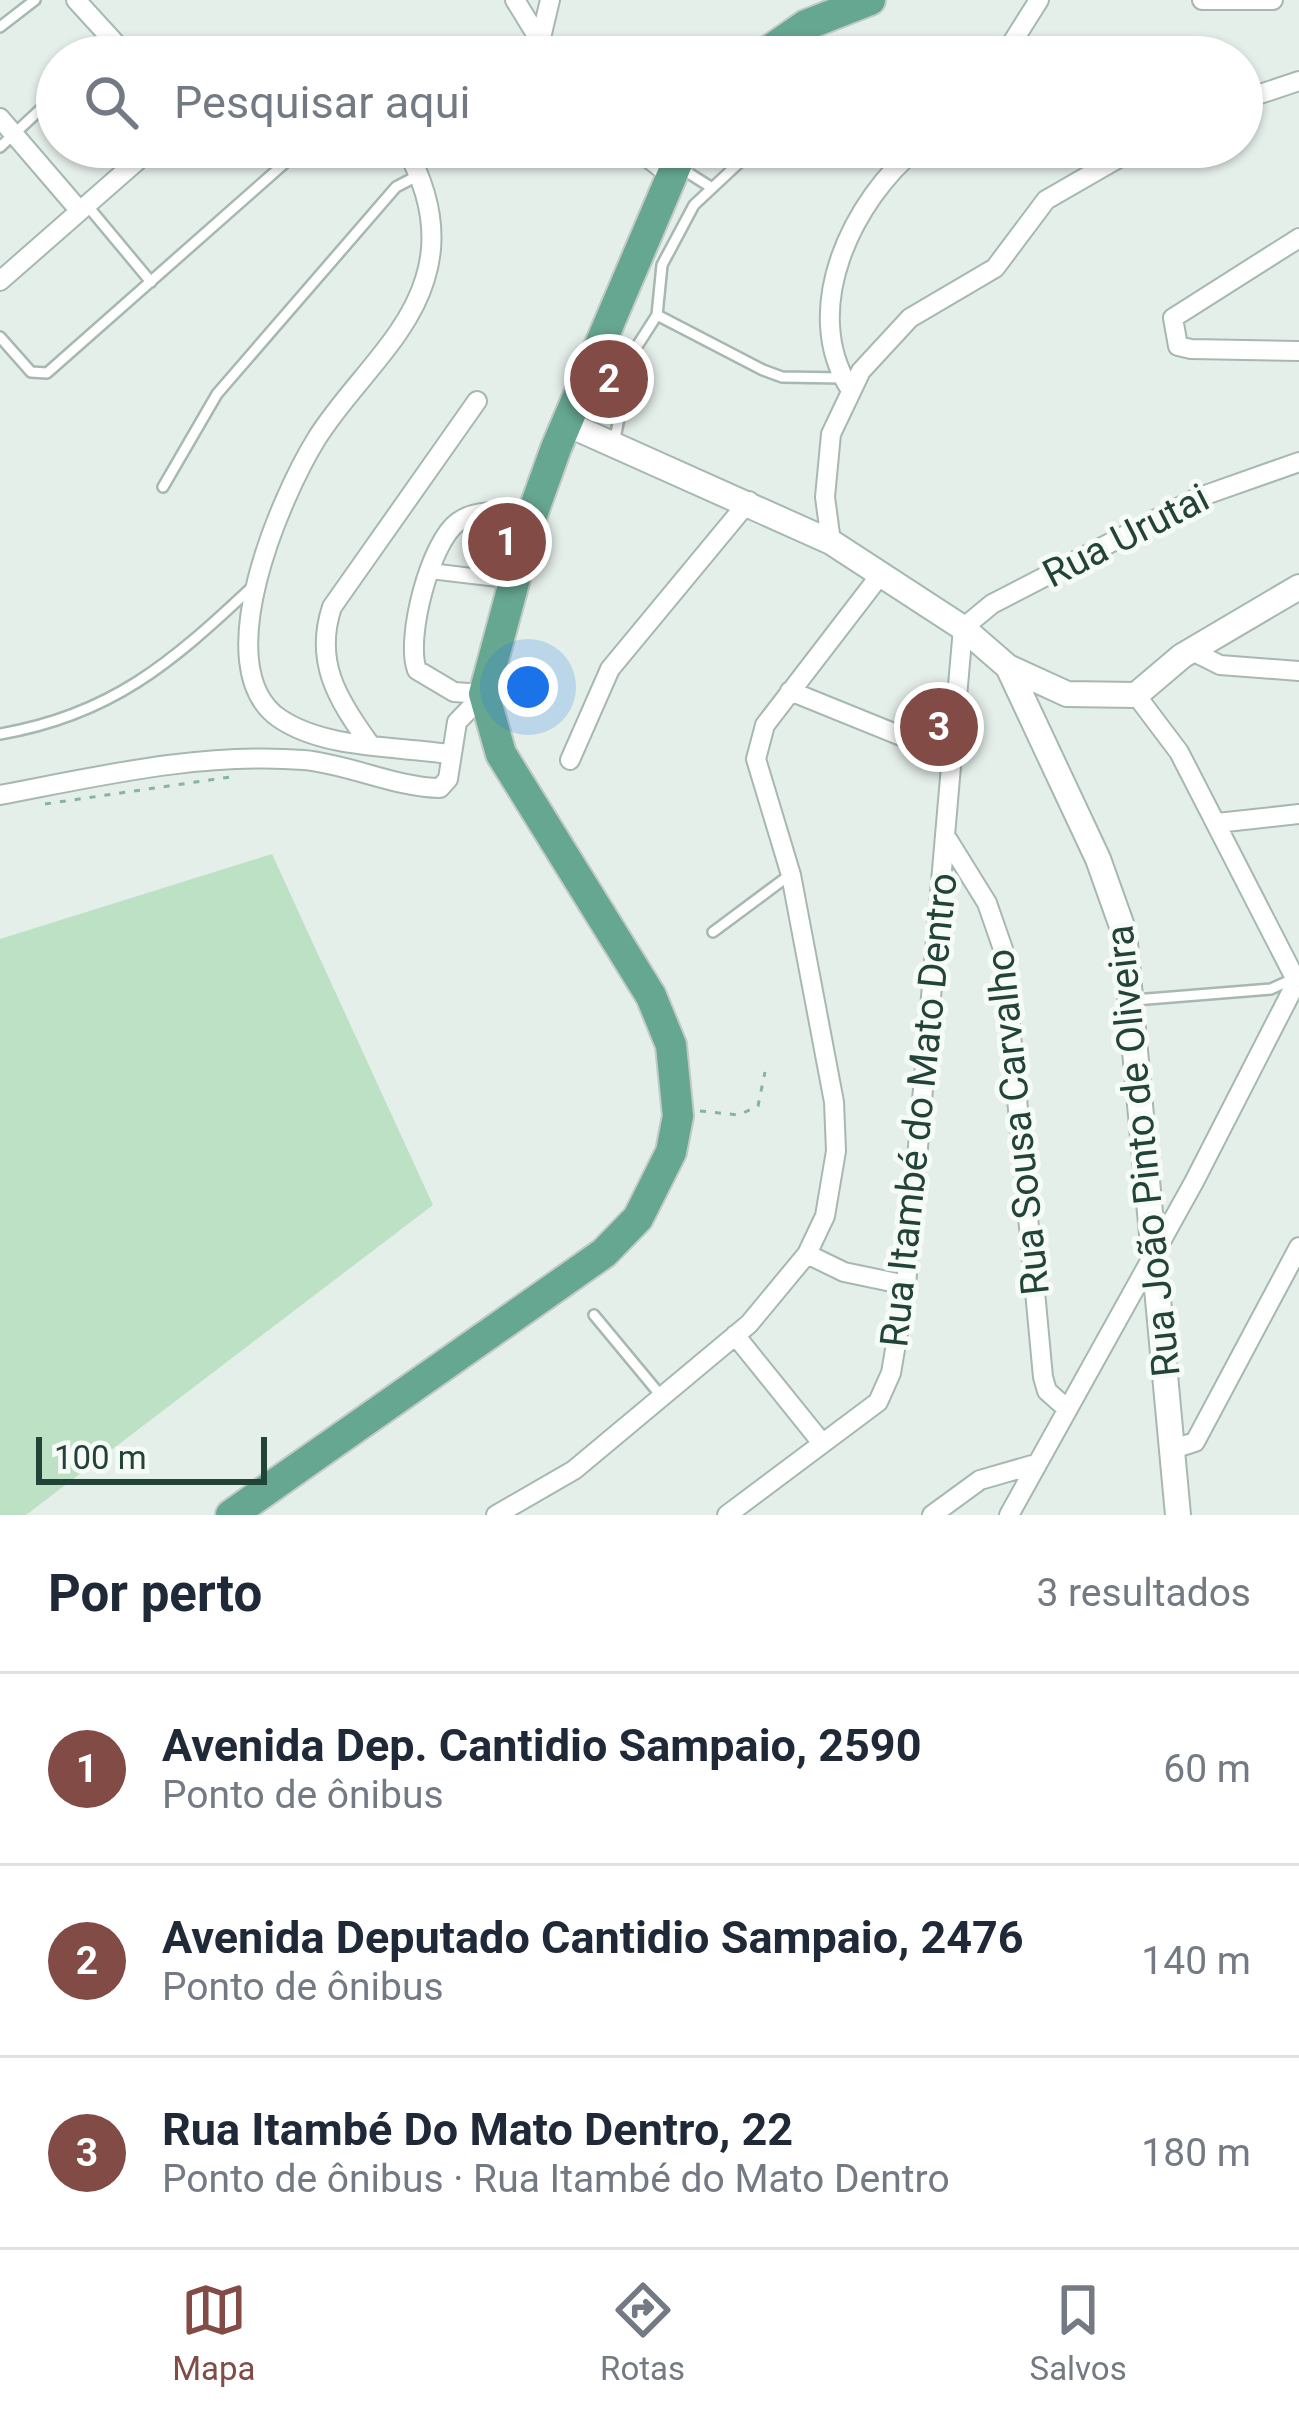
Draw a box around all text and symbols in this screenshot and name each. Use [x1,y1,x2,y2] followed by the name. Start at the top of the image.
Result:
[36,36,1263,168] search box
[78,69,144,135] icon: search
[174,76,470,129] text: Pesquisar aqui
[570,334,648,424] pin: 2
[1035,475,1217,597] street label: Rua Urutai
[468,497,546,587] pin: 1
[498,657,558,717] your location
[900,682,978,772] pin: 3
[871,871,967,1349] street label: Rua Itambé do Mato Dentro
[1096,923,1190,1379] street label: Rua João Pinto de Oliveira
[977,947,1059,1297] street label: Rua Sousa Carvalho
[36,1431,267,1484] scale bar
[54,1438,147,1477] text: 100 m
[48,1564,262,1623] text: Por perto
[1036,1570,1251,1616] text: 3 resultados
[162,1719,922,1772] text: Avenida Dep. Cantidio Sampaio, 2590
[76,1746,98,1792] text: 1
[1163,1746,1251,1792] text: 60 m
[162,1772,444,1818] text: Ponto de ônibus
[162,1911,1024,1964] text: Avenida Deputado Cantidio Sampaio, 2476
[76,1938,98,1984] text: 2
[1141,1938,1251,1984] text: 140 m
[162,1964,444,2010] text: Ponto de ônibus
[162,2103,793,2156] text: Rua Itambé Do Mato Dentro, 22
[76,2130,98,2176] text: 3
[1141,2130,1251,2176] text: 180 m
[162,2156,950,2202] text: Ponto de ônibus · Rua Itambé do Mato Dentro
[172,2277,256,2388] tab: Mapa
[600,2277,685,2388] tab: Rotas
[1030,2277,1127,2388] tab: Salvos

